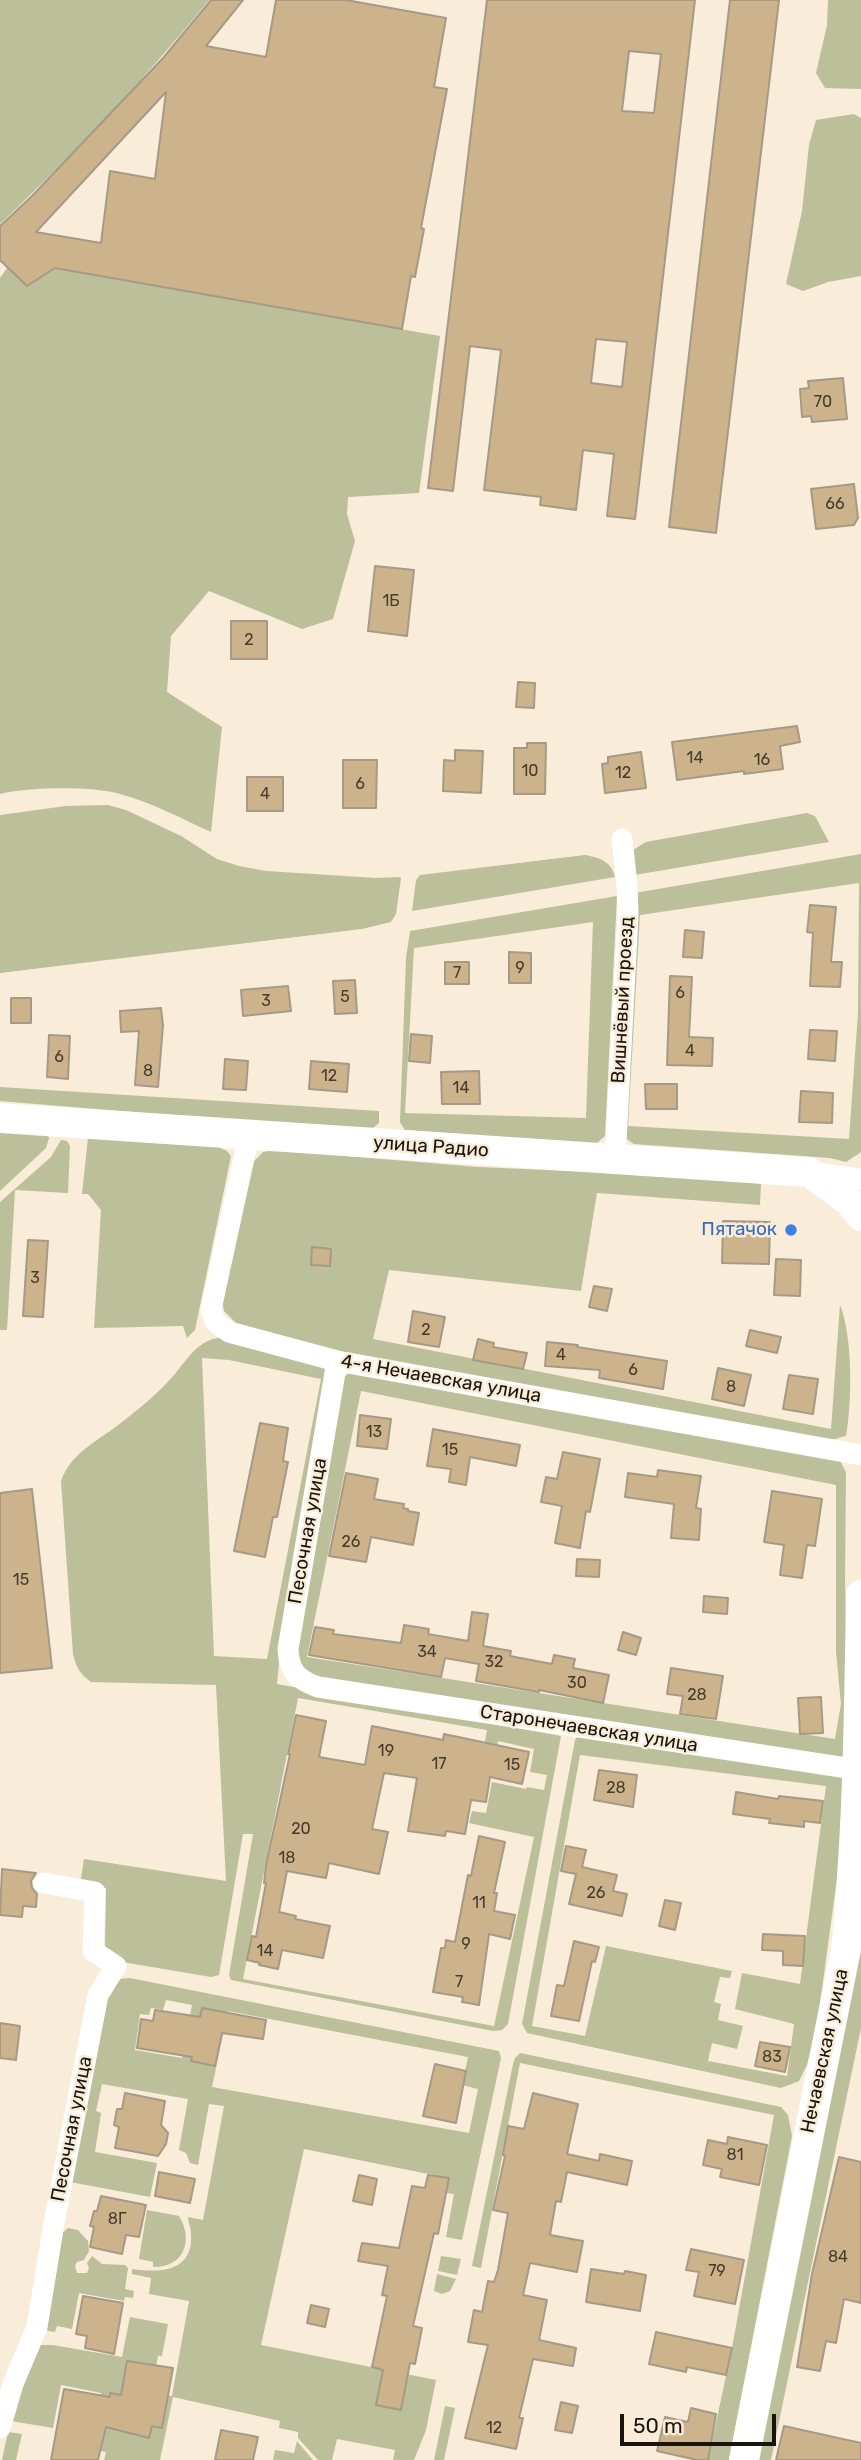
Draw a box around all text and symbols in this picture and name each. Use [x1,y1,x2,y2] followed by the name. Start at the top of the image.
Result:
[814,392,832,412] house number: 70
[825,494,845,514] house number: 66
[382,591,400,611] house number: 1Б
[244,630,254,650] house number: 2
[687,748,703,768] house number: 14
[754,750,770,770] house number: 16
[521,761,539,781] house number: 10
[615,763,631,783] house number: 12
[355,774,365,794] house number: 6
[260,784,270,804] house number: 4
[607,916,639,1084] street label: Вишнёвый проезд
[515,958,525,978] house number: 9
[453,963,461,983] house number: 7
[675,983,685,1003] house number: 6
[340,987,350,1007] house number: 5
[261,991,271,1011] house number: 3
[685,1041,695,1061] house number: 4
[54,1047,64,1067] house number: 6
[143,1061,153,1081] house number: 8
[321,1066,337,1086] house number: 12
[453,1078,469,1098] house number: 14
[372,1132,490,1162] street label: улица Радио
[701,1219,777,1241] place label: Пятачок
[783,1222,799,1238] marker: Пятачок
[30,1268,40,1288] house number: 3
[421,1320,431,1340] house number: 2
[556,1345,566,1365] house number: 4
[339,1350,543,1408] street label: 4-я Нечаевская улица
[628,1360,638,1380] house number: 6
[726,1377,736,1397] house number: 8
[366,1422,382,1442] house number: 13
[442,1440,458,1460] house number: 15
[284,1456,332,1606] street label: Песочная улица
[341,1532,361,1552] house number: 26
[13,1570,29,1590] house number: 15
[417,1642,437,1662] house number: 34
[484,1652,504,1672] house number: 32
[567,1673,587,1693] house number: 30
[687,1685,707,1705] house number: 28
[478,1701,700,1757] street label: Старонечаевская улица
[378,1741,394,1761] house number: 19
[431,1754,447,1774] house number: 17
[504,1755,520,1775] house number: 15
[606,1778,626,1798] house number: 28
[291,1819,311,1839] house number: 20
[278,1848,296,1868] house number: 18
[586,1883,606,1903] house number: 26
[472,1893,486,1913] house number: 11
[461,1934,471,1954] house number: 9
[257,1941,273,1961] house number: 14
[796,1967,854,2135] street label: Нечаевская улица
[455,1972,463,1992] house number: 7
[762,2047,782,2067] house number: 83
[47,2054,97,2204] street label: Песочная улица
[726,2145,744,2165] house number: 81
[108,2209,126,2229] house number: 8Г
[828,2247,848,2267] house number: 84
[708,2261,726,2281] house number: 79
[623,2400,779,2444] scale bar
[633,2413,683,2438] text: 50 m
[486,2418,502,2438] house number: 12

